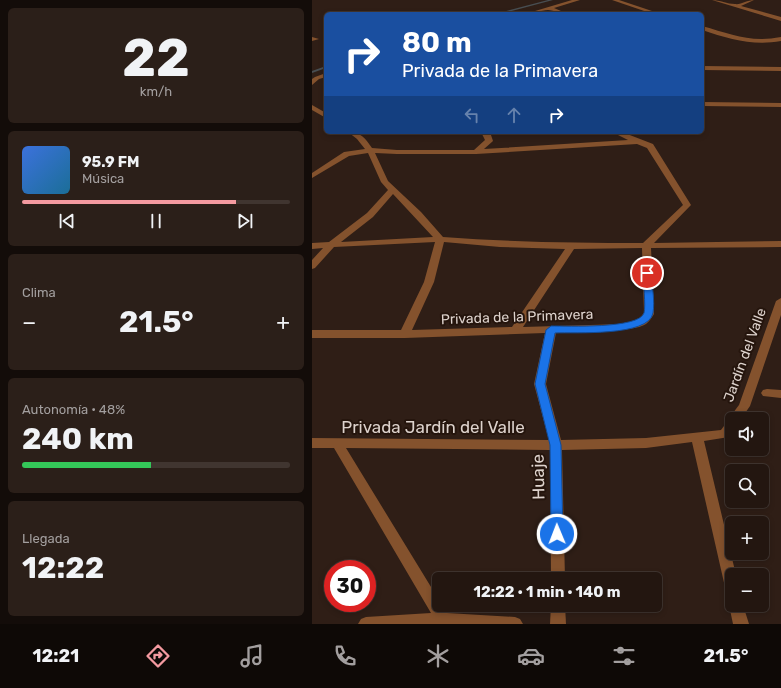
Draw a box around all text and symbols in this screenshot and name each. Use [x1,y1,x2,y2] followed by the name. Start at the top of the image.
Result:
[402,26,472,59] text: 80 m
[122,27,190,89] text: 22
[336,28,388,80] icon: right
[402,60,598,82] text: Privada de la Primavera
[140,84,172,99] text: km/h
[461,104,483,126] icon: left
[503,104,525,126] icon: ahead
[545,104,567,126] icon: right
[82,153,139,171] text: 95.9 FM
[82,171,124,186] text: Música
[56,210,78,232] icon: previous
[145,210,167,232] icon: pause
[234,210,256,232] icon: next
[630,256,664,290] pin
[636,262,658,284] icon: arrive
[22,285,56,300] text: Clima
[119,304,194,340] text: 21.5°
[440,306,594,328] street label: Privada de la Primavera
[720,306,770,404] street label: Jardín del Valle
[22,309,36,336] text: −
[276,309,290,336] text: +
[22,402,125,417] text: Autonomía · 48%
[725,412,769,612] map controls
[725,412,769,456] button: sound
[341,417,525,437] street label: Privada Jardín del Valle
[22,421,134,457] text: 240 km
[528,454,548,500] street label: Huaje
[725,464,769,508] button: search
[536,513,578,555] position arrow
[725,516,769,560] button: +
[22,531,70,546] text: Llegada
[22,550,104,586] text: 12:22
[324,560,376,612] speed limit sign: 30
[725,568,769,612] button: −
[474,583,620,601] text: 12:22 · 1 min · 140 m
[144,642,172,670] icon: directions
[238,642,266,670] icon: music
[331,642,359,670] icon: phone
[424,642,452,670] icon: climate
[517,642,545,670] icon: car
[610,642,638,670] icon: filters
[33,645,79,667] text: 12:21
[704,645,748,667] text: 21.5°

